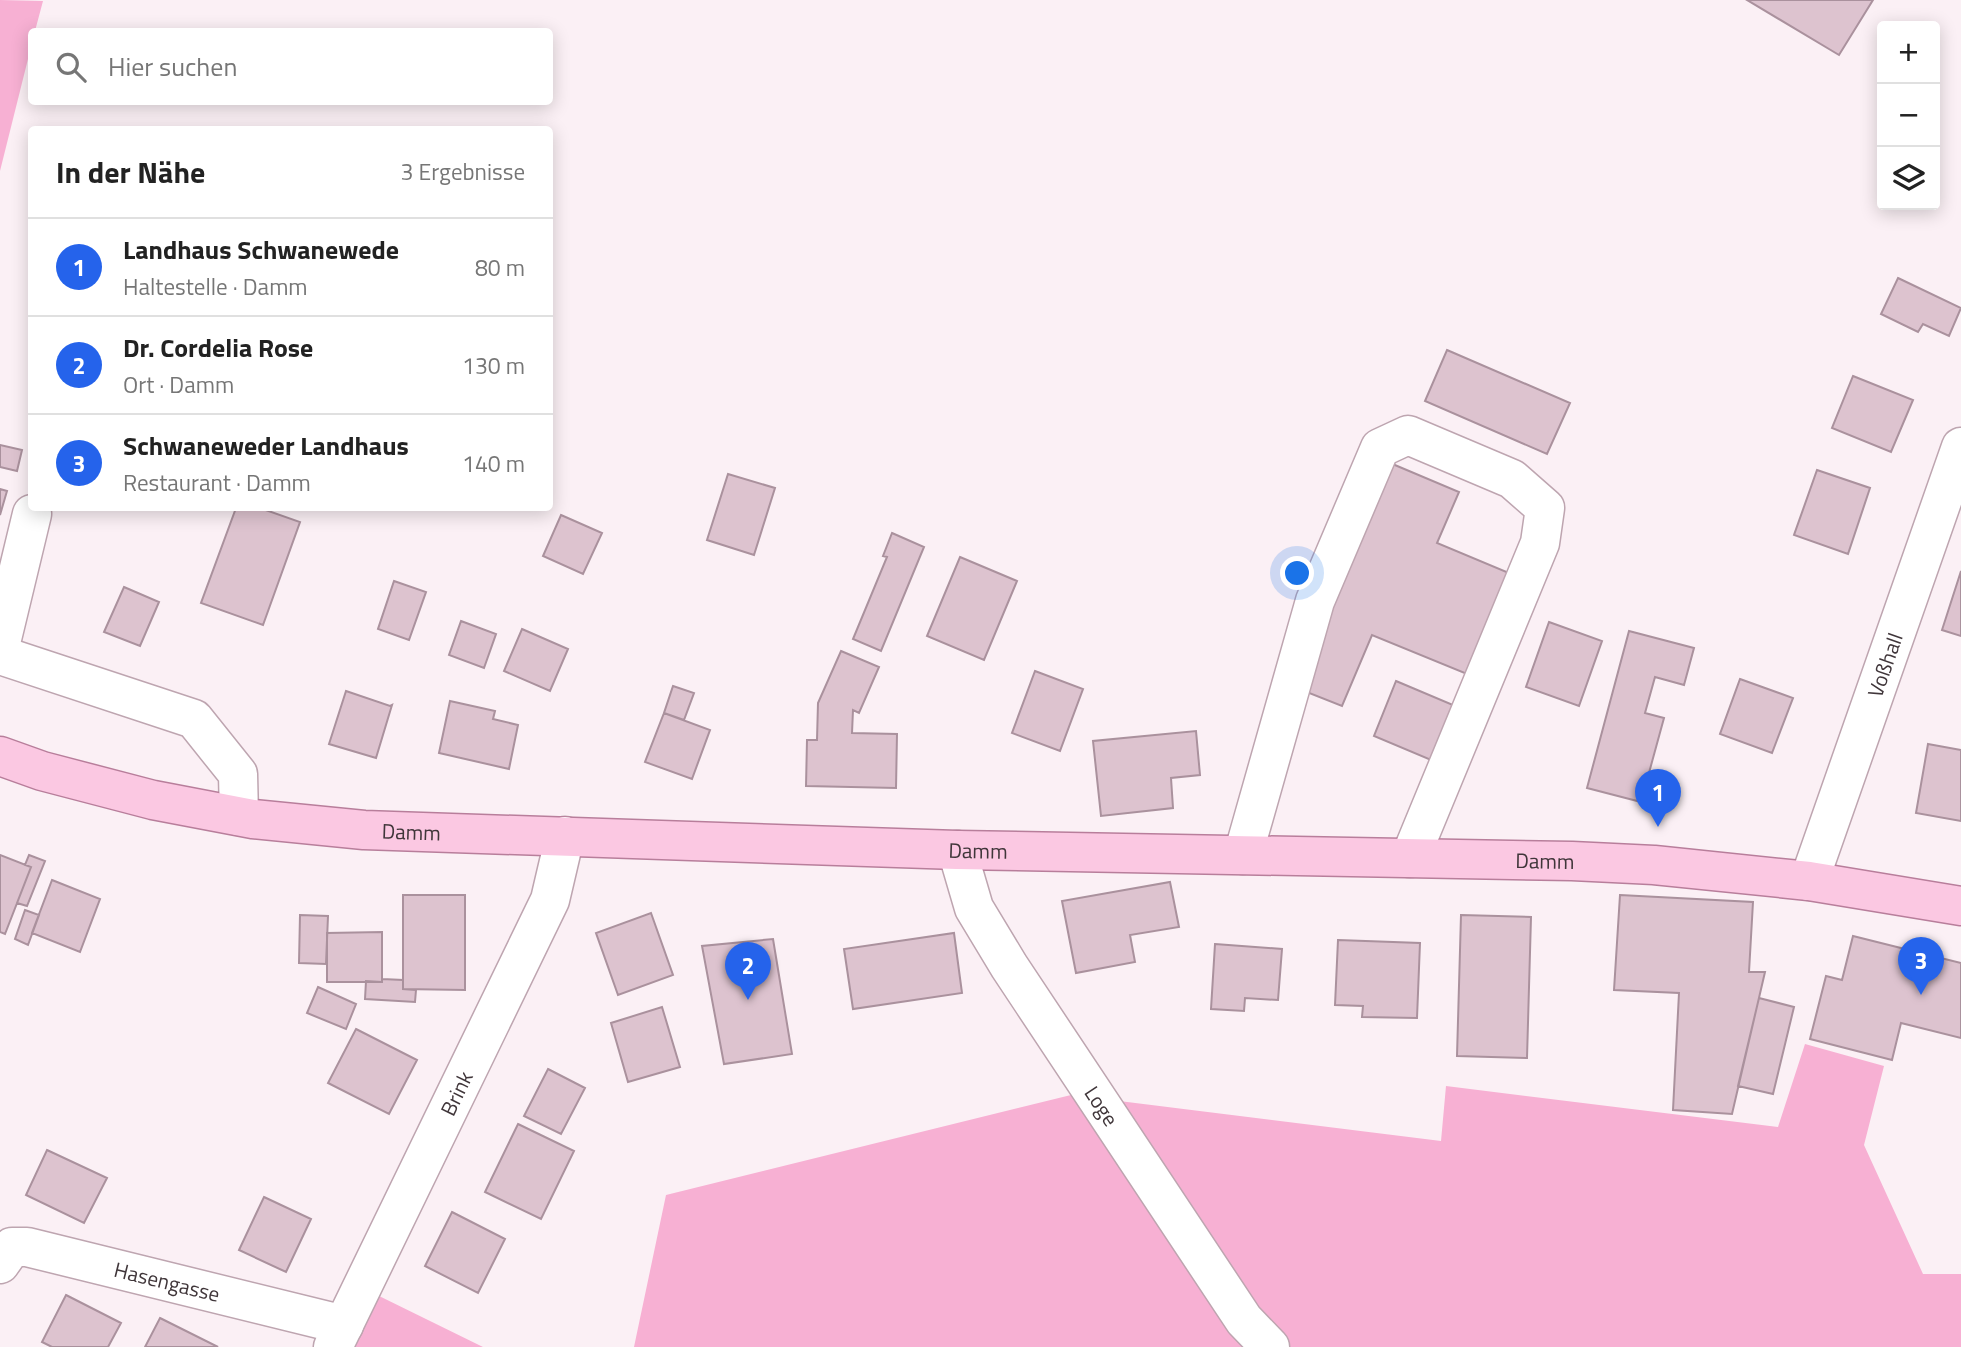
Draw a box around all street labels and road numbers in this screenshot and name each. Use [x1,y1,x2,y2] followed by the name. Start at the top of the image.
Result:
[1859,628,1911,701] street label: Voßhall
[381,815,441,849] street label: Damm
[948,834,1008,867] street label: Damm
[1515,844,1575,877] street label: Damm
[432,1066,481,1121] street label: Brink
[1077,1079,1127,1132] street label: Loge
[111,1253,223,1310] street label: Hasengasse

